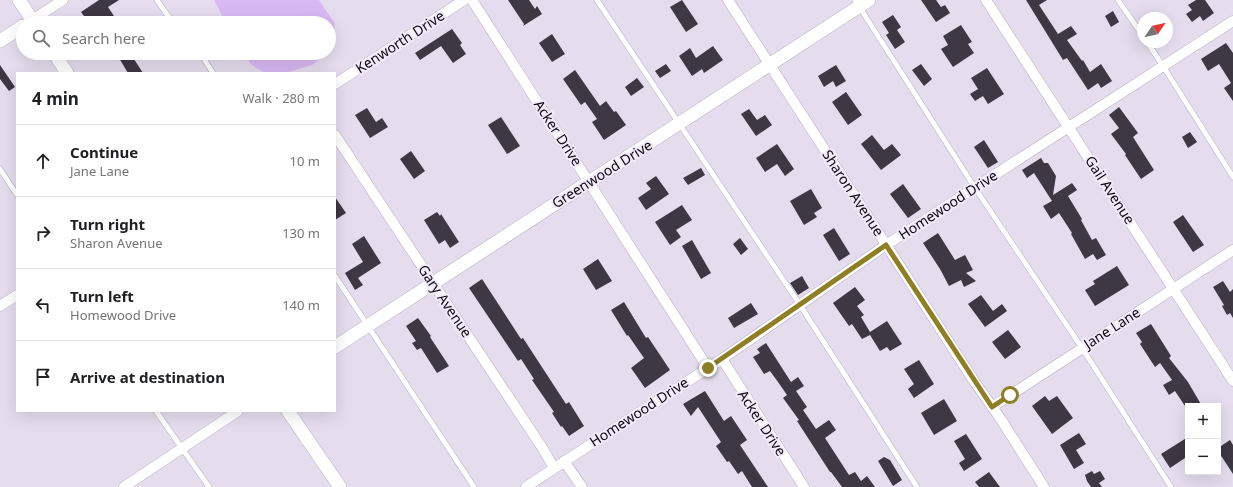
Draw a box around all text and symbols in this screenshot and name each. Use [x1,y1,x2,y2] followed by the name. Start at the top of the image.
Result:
[352,6,448,77] street label: Kenworth Drive
[1137,12,1173,48] north arrow
[16,16,336,60] search box
[30,27,52,49] icon: search
[62,28,145,48] text: Search here
[32,87,79,110] text: 4 min
[242,89,320,107] text: Walk · 280 m
[530,96,587,169] street label: Acker Drive
[548,135,656,212] street label: Greenwood Drive
[70,142,138,162] text: Continue
[818,146,889,240] street label: Sharon Avenue
[32,150,54,172] icon: ahead
[290,152,320,170] text: 10 m
[1081,152,1140,228] street label: Gail Avenue
[70,162,129,180] text: Jane Lane
[895,165,1001,244] street label: Homewood Drive
[70,214,145,234] text: Turn right
[32,222,54,244] icon: right
[282,224,320,242] text: 130 m
[70,234,163,252] text: Sharon Avenue
[414,261,477,341] street label: Gary Avenue
[70,286,134,306] text: Turn left
[32,294,54,316] icon: left
[282,296,320,314] text: 140 m
[1078,302,1144,354] street label: Jane Lane
[70,306,176,324] text: Homewood Drive
[699,359,717,377] route end
[32,366,54,388] icon: arrive
[70,367,225,387] text: Arrive at destination
[586,372,692,451] street label: Homewood Drive
[734,386,791,459] street label: Acker Drive
[1001,386,1019,404] route start
[1185,403,1221,475] map controls
[1185,403,1221,439] button: +
[1185,439,1221,475] button: −

